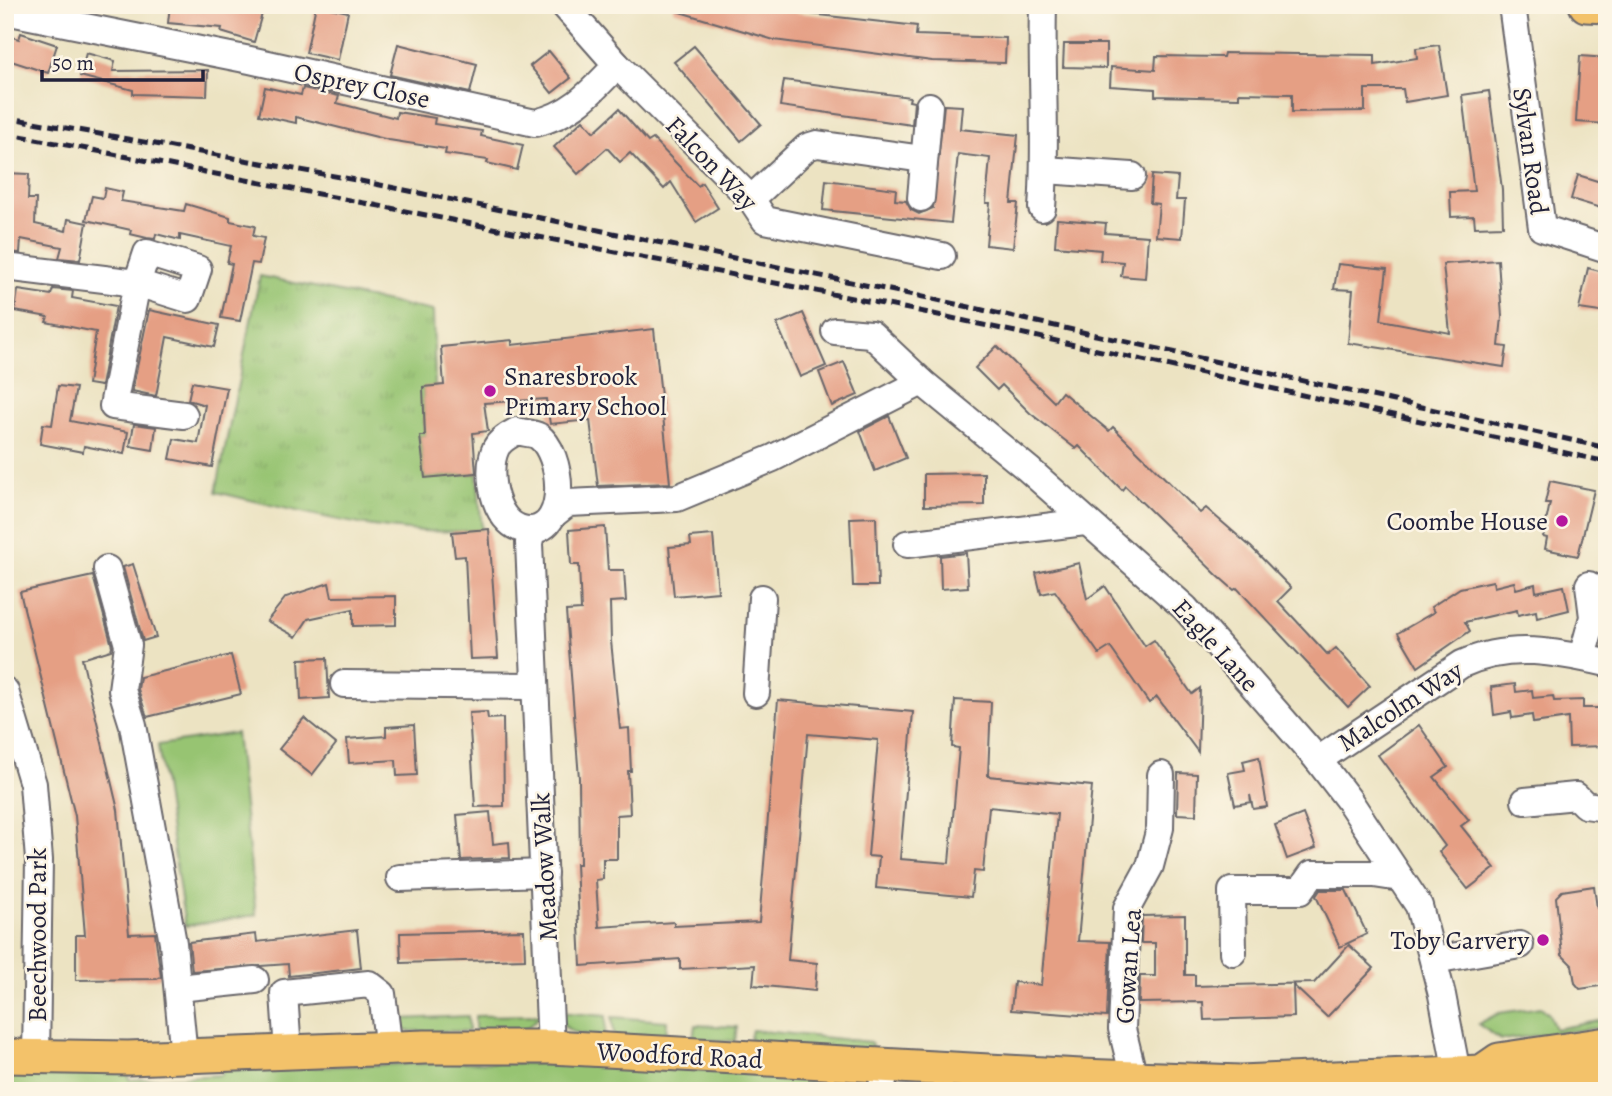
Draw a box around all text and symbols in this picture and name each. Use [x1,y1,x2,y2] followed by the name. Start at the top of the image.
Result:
[42,38,203,82] scale bar
[52,49,94,77] text: 50 m
[291,54,433,117] street label: Osprey Close
[1504,85,1557,217] street label: Sylvan Road
[658,108,766,219] street label: Falcon Way
[504,359,667,424] place label: Snaresbrook Primary School
[482,383,498,399] marker: Snaresbrook Primary School
[1387,504,1548,539] place label: Coombe House
[1554,513,1570,529] marker: Coombe House
[1164,591,1267,700] street label: Eagle Lane
[1331,653,1470,760] street label: Malcolm Way
[523,792,566,942] street label: Meadow Walk
[20,848,55,1022] street label: Beechwood Park
[1107,907,1150,1025] street label: Gowan Lea
[1390,923,1529,958] place label: Toby Carvery
[1535,932,1551,948] marker: Toby Carvery
[595,1034,764,1077] street label: Woodford Road

